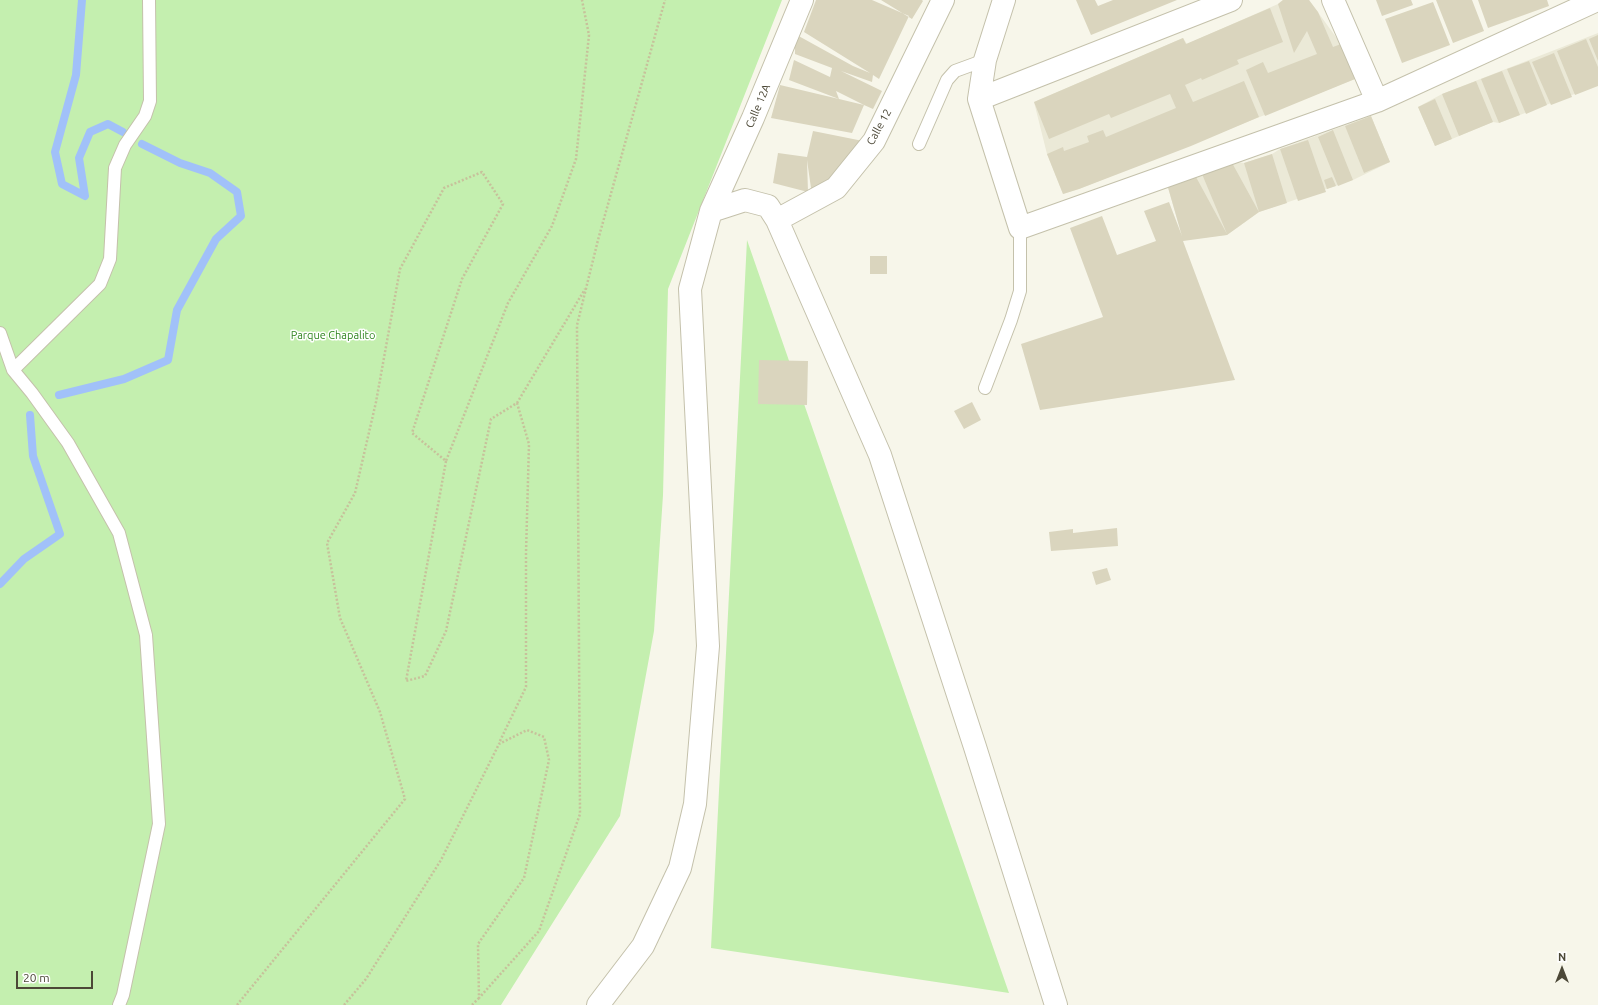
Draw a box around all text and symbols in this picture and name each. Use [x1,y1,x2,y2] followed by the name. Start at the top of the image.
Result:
[743,82,773,130] street label: Calle 12A
[864,107,894,147] street label: Calle 12
[291,328,375,342] park label: Parque Chapalito
[1542,949,1582,989] north arrow
[1558,951,1566,963] text: N
[18,963,95,989] scale bar
[23,971,50,984] text: 20 m

